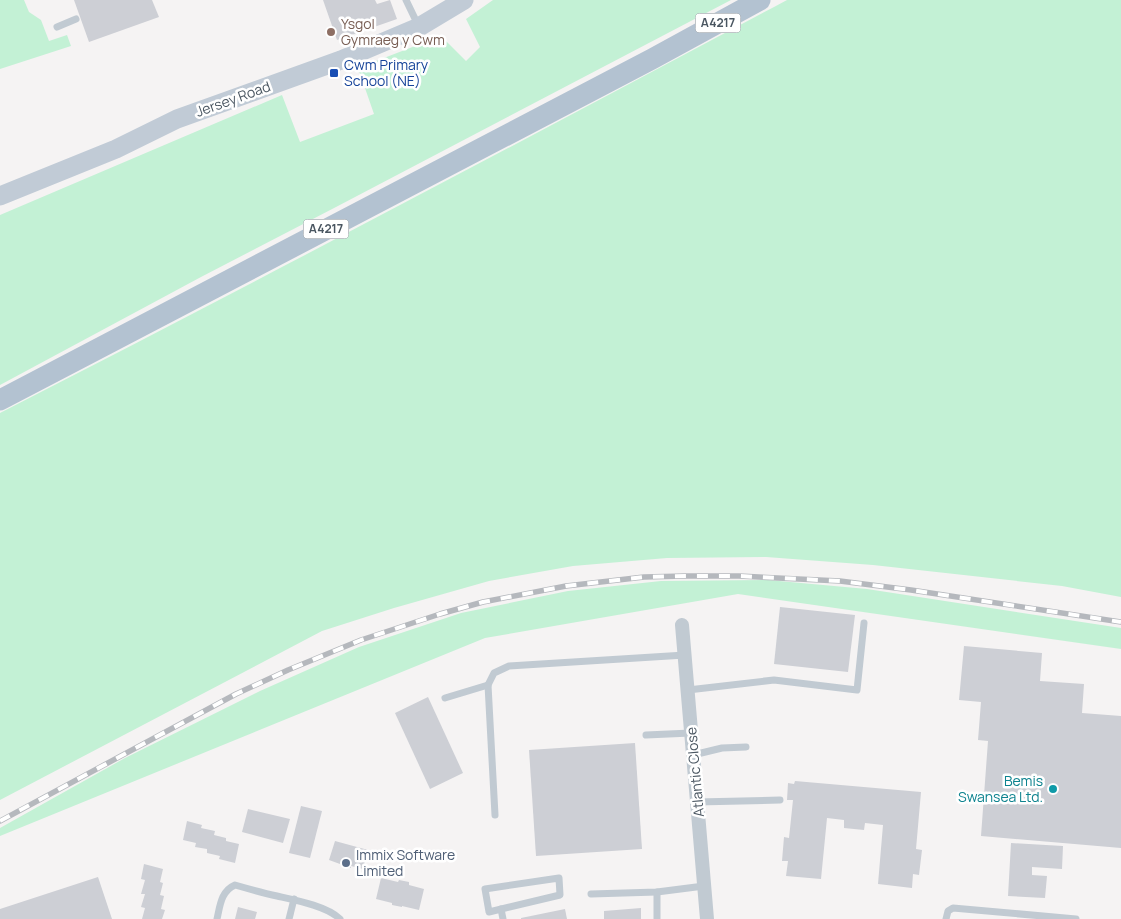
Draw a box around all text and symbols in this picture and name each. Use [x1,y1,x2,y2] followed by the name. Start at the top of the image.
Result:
[696,13,740,32] road number: A4217
[341,14,445,49] place label: Ysgol Gymraeg y Cwm
[325,26,337,38] marker: Ysgol Gymraeg y Cwm
[344,55,429,90] place label: Cwm Primary School (NE)
[328,67,340,79] marker: Cwm Primary School (NE)
[193,76,273,121] street label: Jersey Road
[304,220,348,238] road number: A4217
[681,726,708,818] street label: Atlantic Close
[958,771,1043,806] place label: Bemis Swansea Ltd.
[1047,783,1059,795] marker: Bemis Swansea Ltd.
[356,845,455,880] place label: Immix Software Limited
[340,857,352,869] marker: Immix Software Limited

